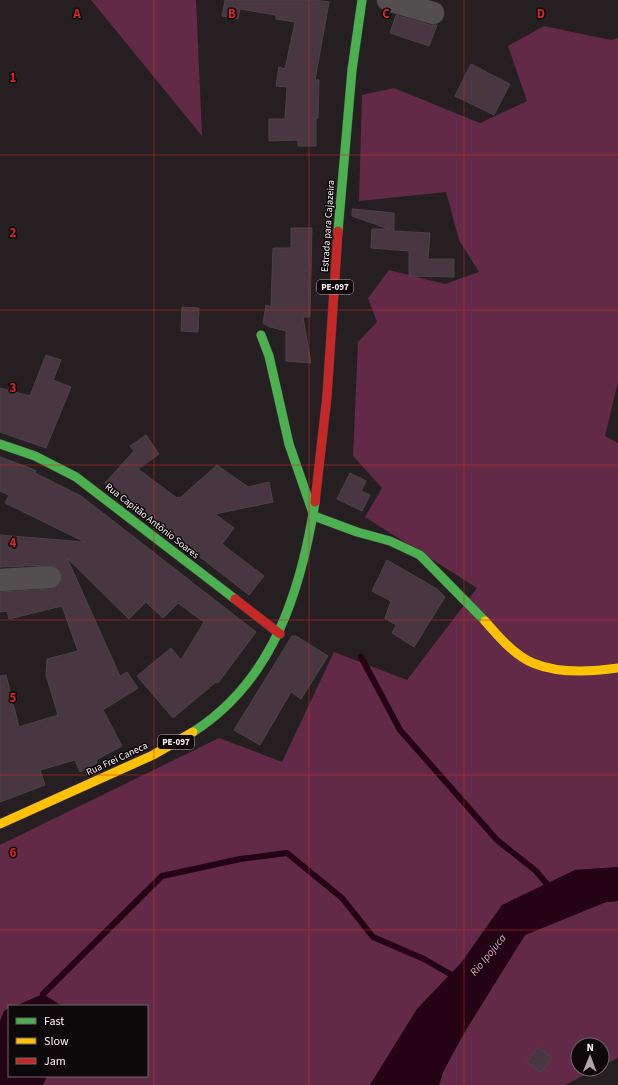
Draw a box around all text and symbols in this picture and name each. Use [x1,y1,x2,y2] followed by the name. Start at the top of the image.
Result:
[72,5,81,23] text: A
[228,5,236,23] text: B
[382,5,390,23] text: C
[537,5,545,23] text: D
[10,69,17,87] text: 1
[318,179,338,273] street label: Estrada para Cajazeira
[10,224,17,242] text: 2
[317,280,353,294] road number: PE-097
[10,379,17,397] text: 3
[102,480,202,562] street label: Rua Capitão Antônio Soares
[10,534,17,552] text: 4
[10,689,17,707] text: 5
[158,735,194,749] road number: PE-097
[84,739,150,779] street label: Rua Frei Caneca
[10,844,17,862] text: 6
[467,931,510,979] water label: Rio Ipojuca
[8,1005,148,1077] legend
[44,1013,64,1030] text: Fast
[44,1033,69,1050] text: Slow
[570,1037,610,1077] north arrow
[586,1040,594,1055] text: N
[44,1053,66,1070] text: Jam

